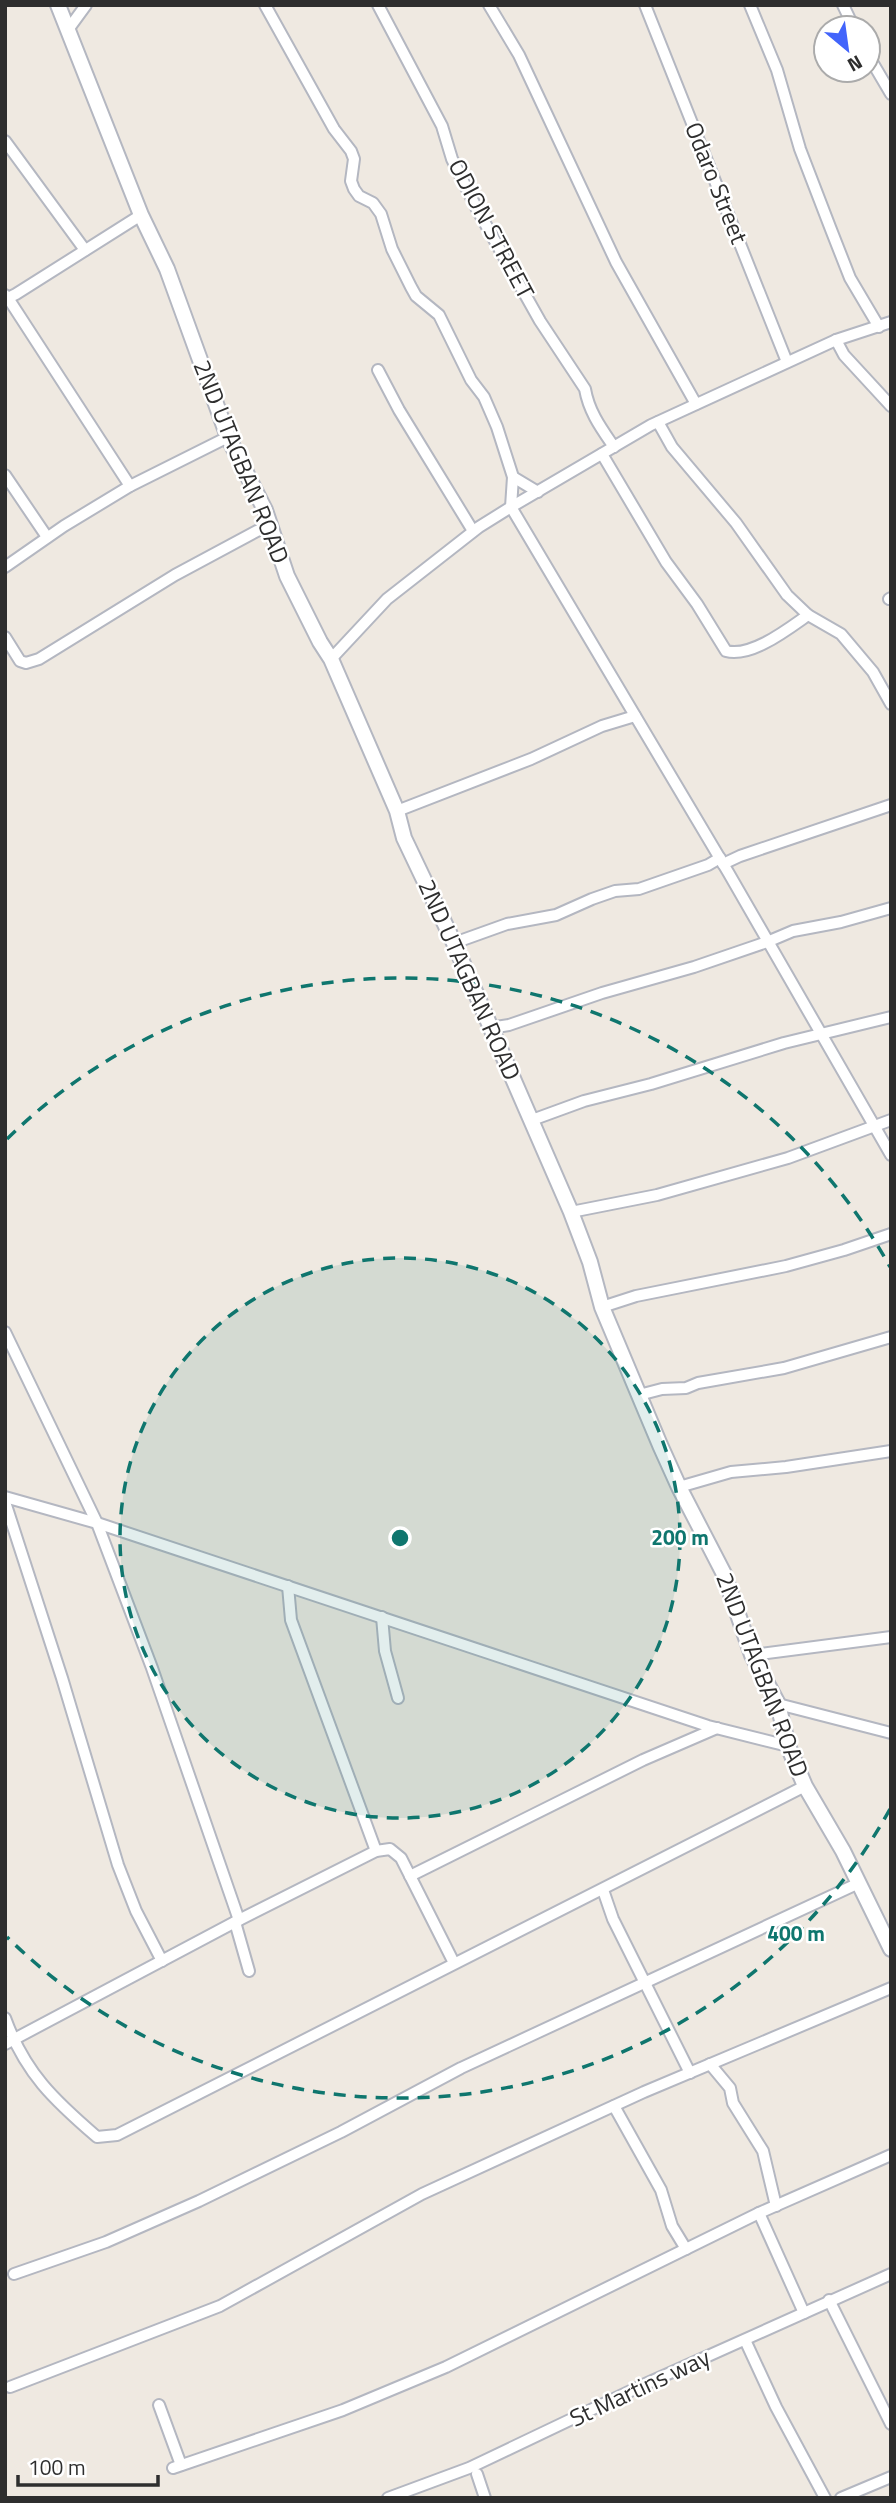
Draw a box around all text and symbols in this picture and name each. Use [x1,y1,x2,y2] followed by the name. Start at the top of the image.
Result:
[812,14,882,84] north arrow
[843,48,868,80] text: N
[676,116,758,249] street label: Odaro Street
[440,152,544,305] street label: ODION STREET
[185,354,299,569] street label: 2ND UTAGBAN ROAD
[409,873,530,1086] street label: 2ND UTAGBAN ROAD
[651,1521,709,1553] text: 200 m
[388,1526,412,1550] centre of rings
[707,1567,819,1782] street label: 2ND UTAGBAN ROAD
[767,1917,825,1949] text: 400 m
[563,2339,716,2435] street label: St Martins way
[18,2444,158,2488] scale bar
[28,2451,85,2483] text: 100 m

